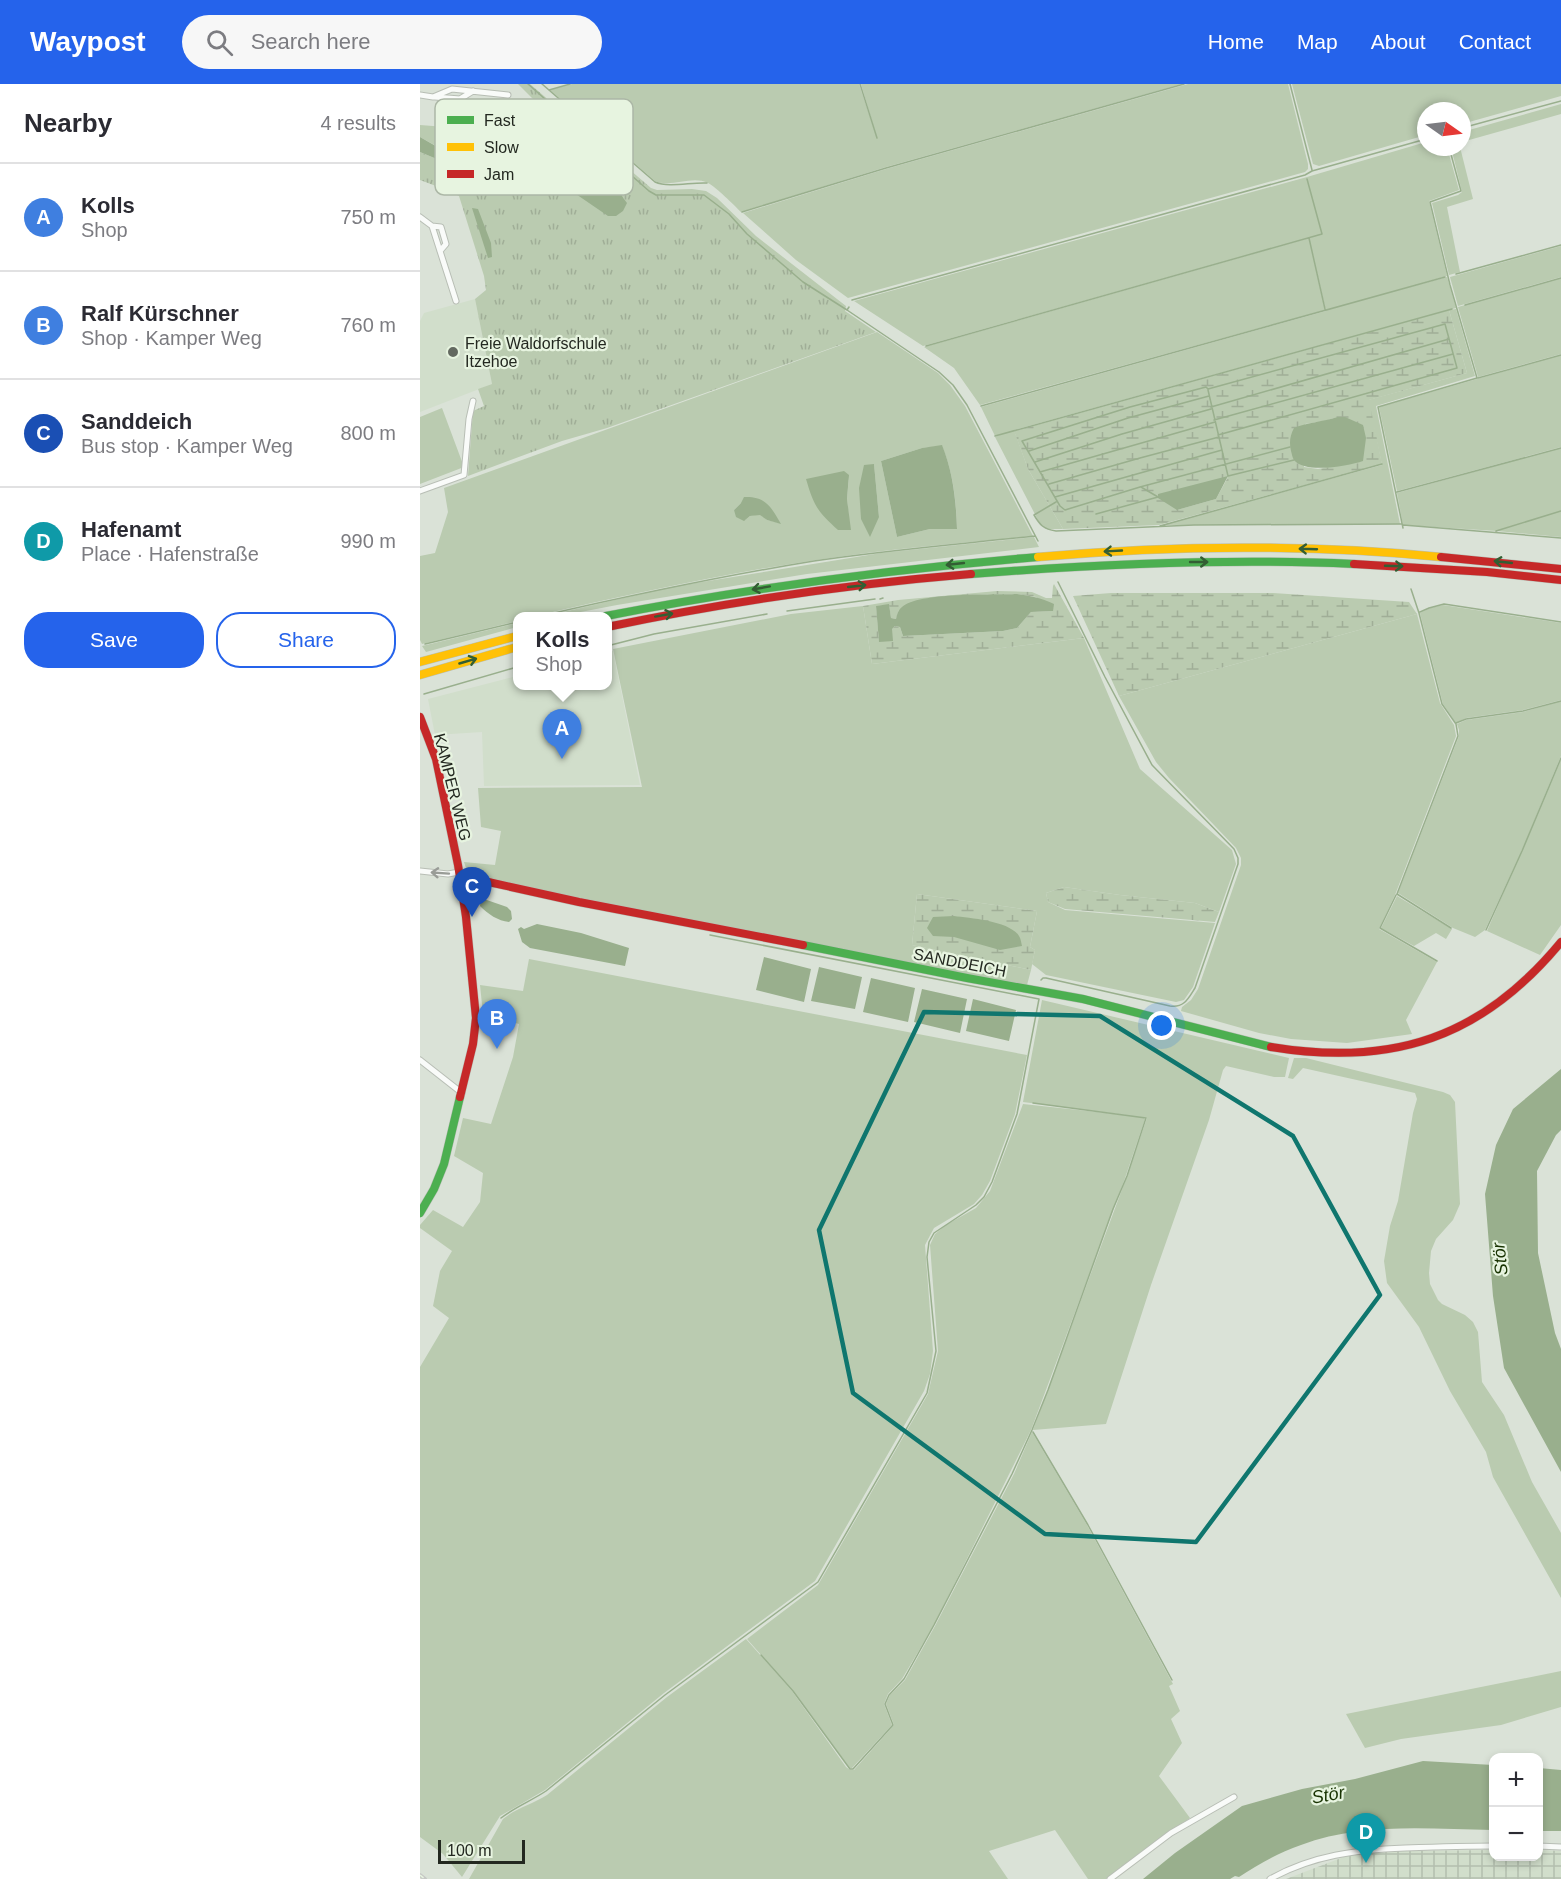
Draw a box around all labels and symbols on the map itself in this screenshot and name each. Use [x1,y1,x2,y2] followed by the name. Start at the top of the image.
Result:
[435,99,633,195] legend
[1417,102,1471,156] north arrow
[484,112,516,129] text: Fast
[484,139,519,156] text: Slow
[484,166,514,183] text: Jam
[465,335,607,370] place label: Freie Waldorfschule Itzehoe
[446,345,460,359] marker: Freie Waldorfschule Itzehoe
[1299,543,1319,554] one-way arrow
[1104,546,1124,557] one-way arrow
[1188,556,1208,567] one-way arrow
[1493,556,1513,567] one-way arrow
[945,559,965,570] one-way arrow
[1383,561,1403,572] one-way arrow
[847,580,866,591] one-way arrow
[752,583,772,594] one-way arrow
[654,609,674,620] one-way arrow
[459,655,478,666] one-way arrow
[542,710,582,759] pin: A
[431,732,474,843] street label: KAMPER WEG
[430,867,450,878] one-way arrow
[452,868,492,917] pin: C
[912,945,1008,980] street label: SANDDEICH
[478,1000,517,1049] pin: B
[1147,1011,1176,1040] your location
[1488,1241,1512,1276] water label: Stör
[1310,1782,1347,1808] water label: Stör
[1346,1814,1386,1863] pin: D
[438,1837,525,1864] scale bar

